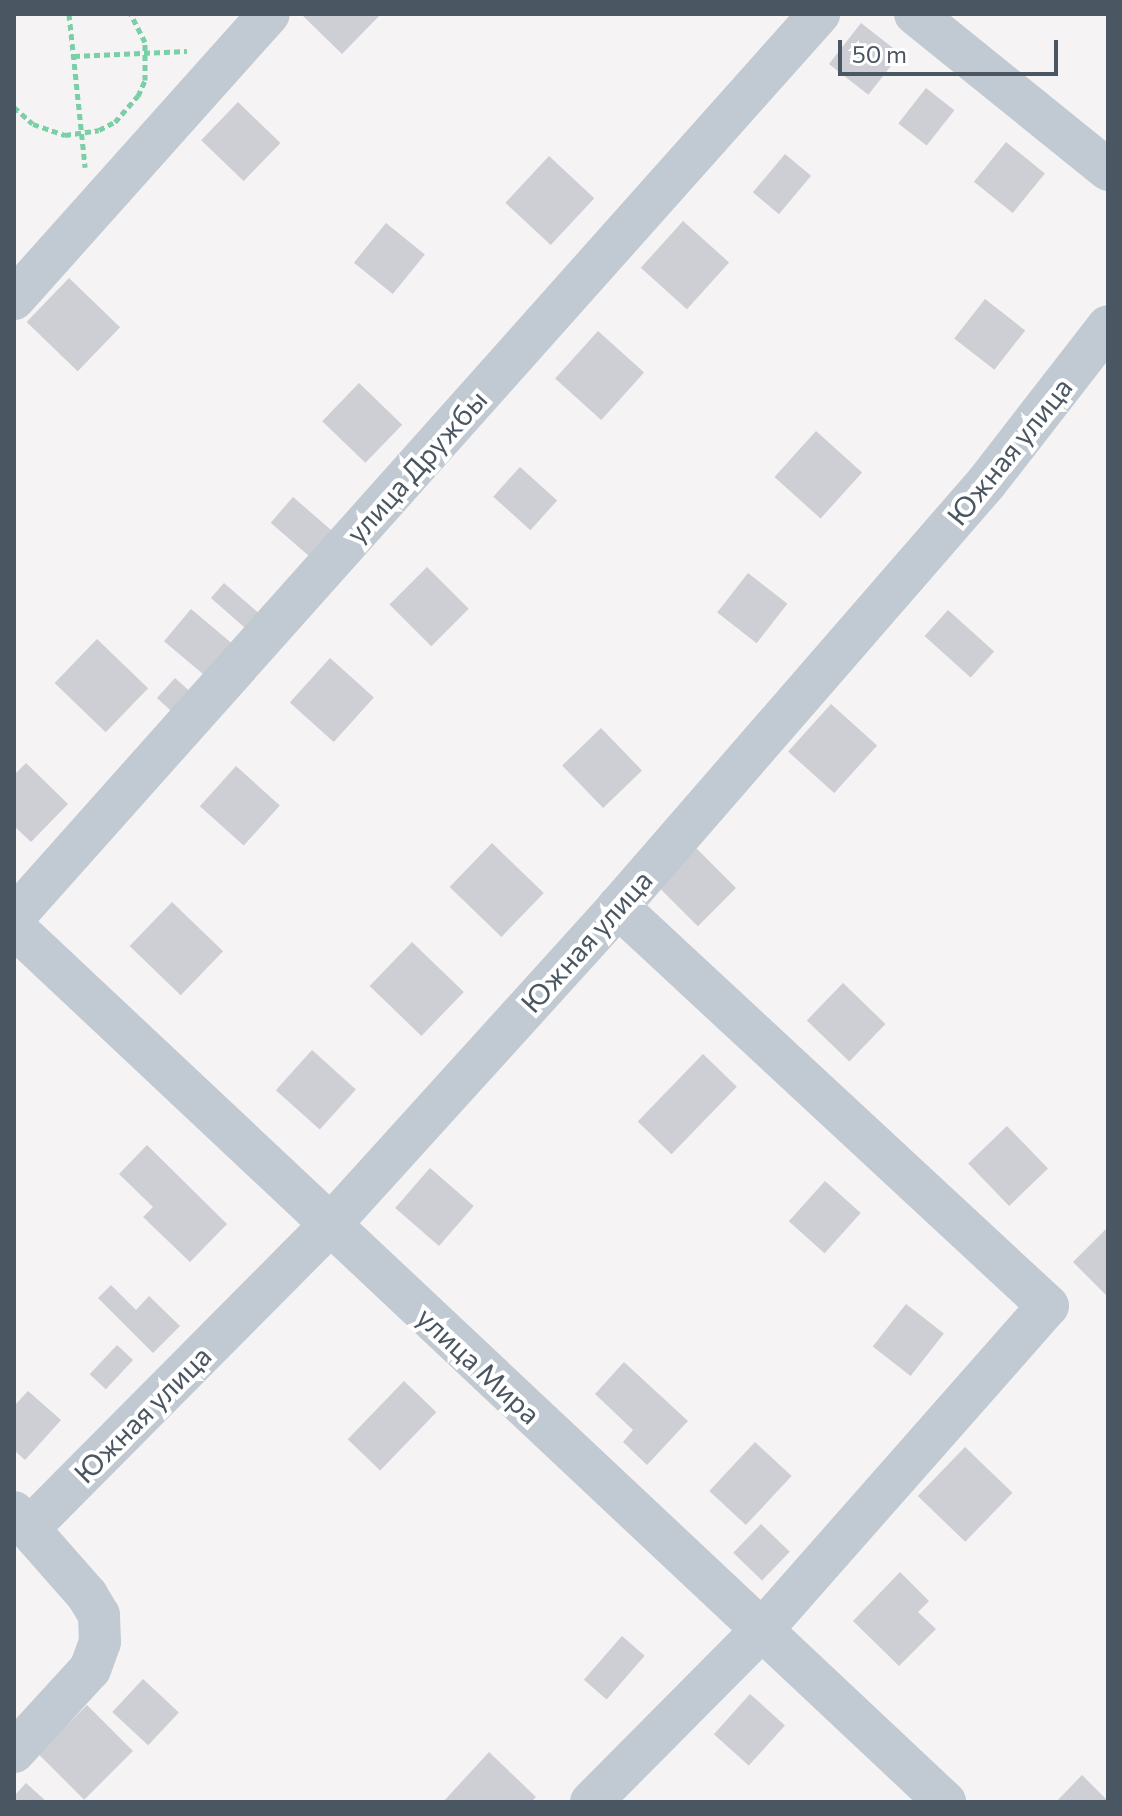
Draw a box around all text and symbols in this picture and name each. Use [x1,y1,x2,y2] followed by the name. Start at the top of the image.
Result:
[842,24,1062,74] scale bar
[852,39,907,68] text: 50 m
[939,371,1079,531] street label: Южная улица
[339,383,493,549] street label: улица Дружбы
[513,863,659,1019] street label: Южная улица
[411,1300,547,1430] street label: улица Мира
[67,1339,217,1489] street label: Южная улица

